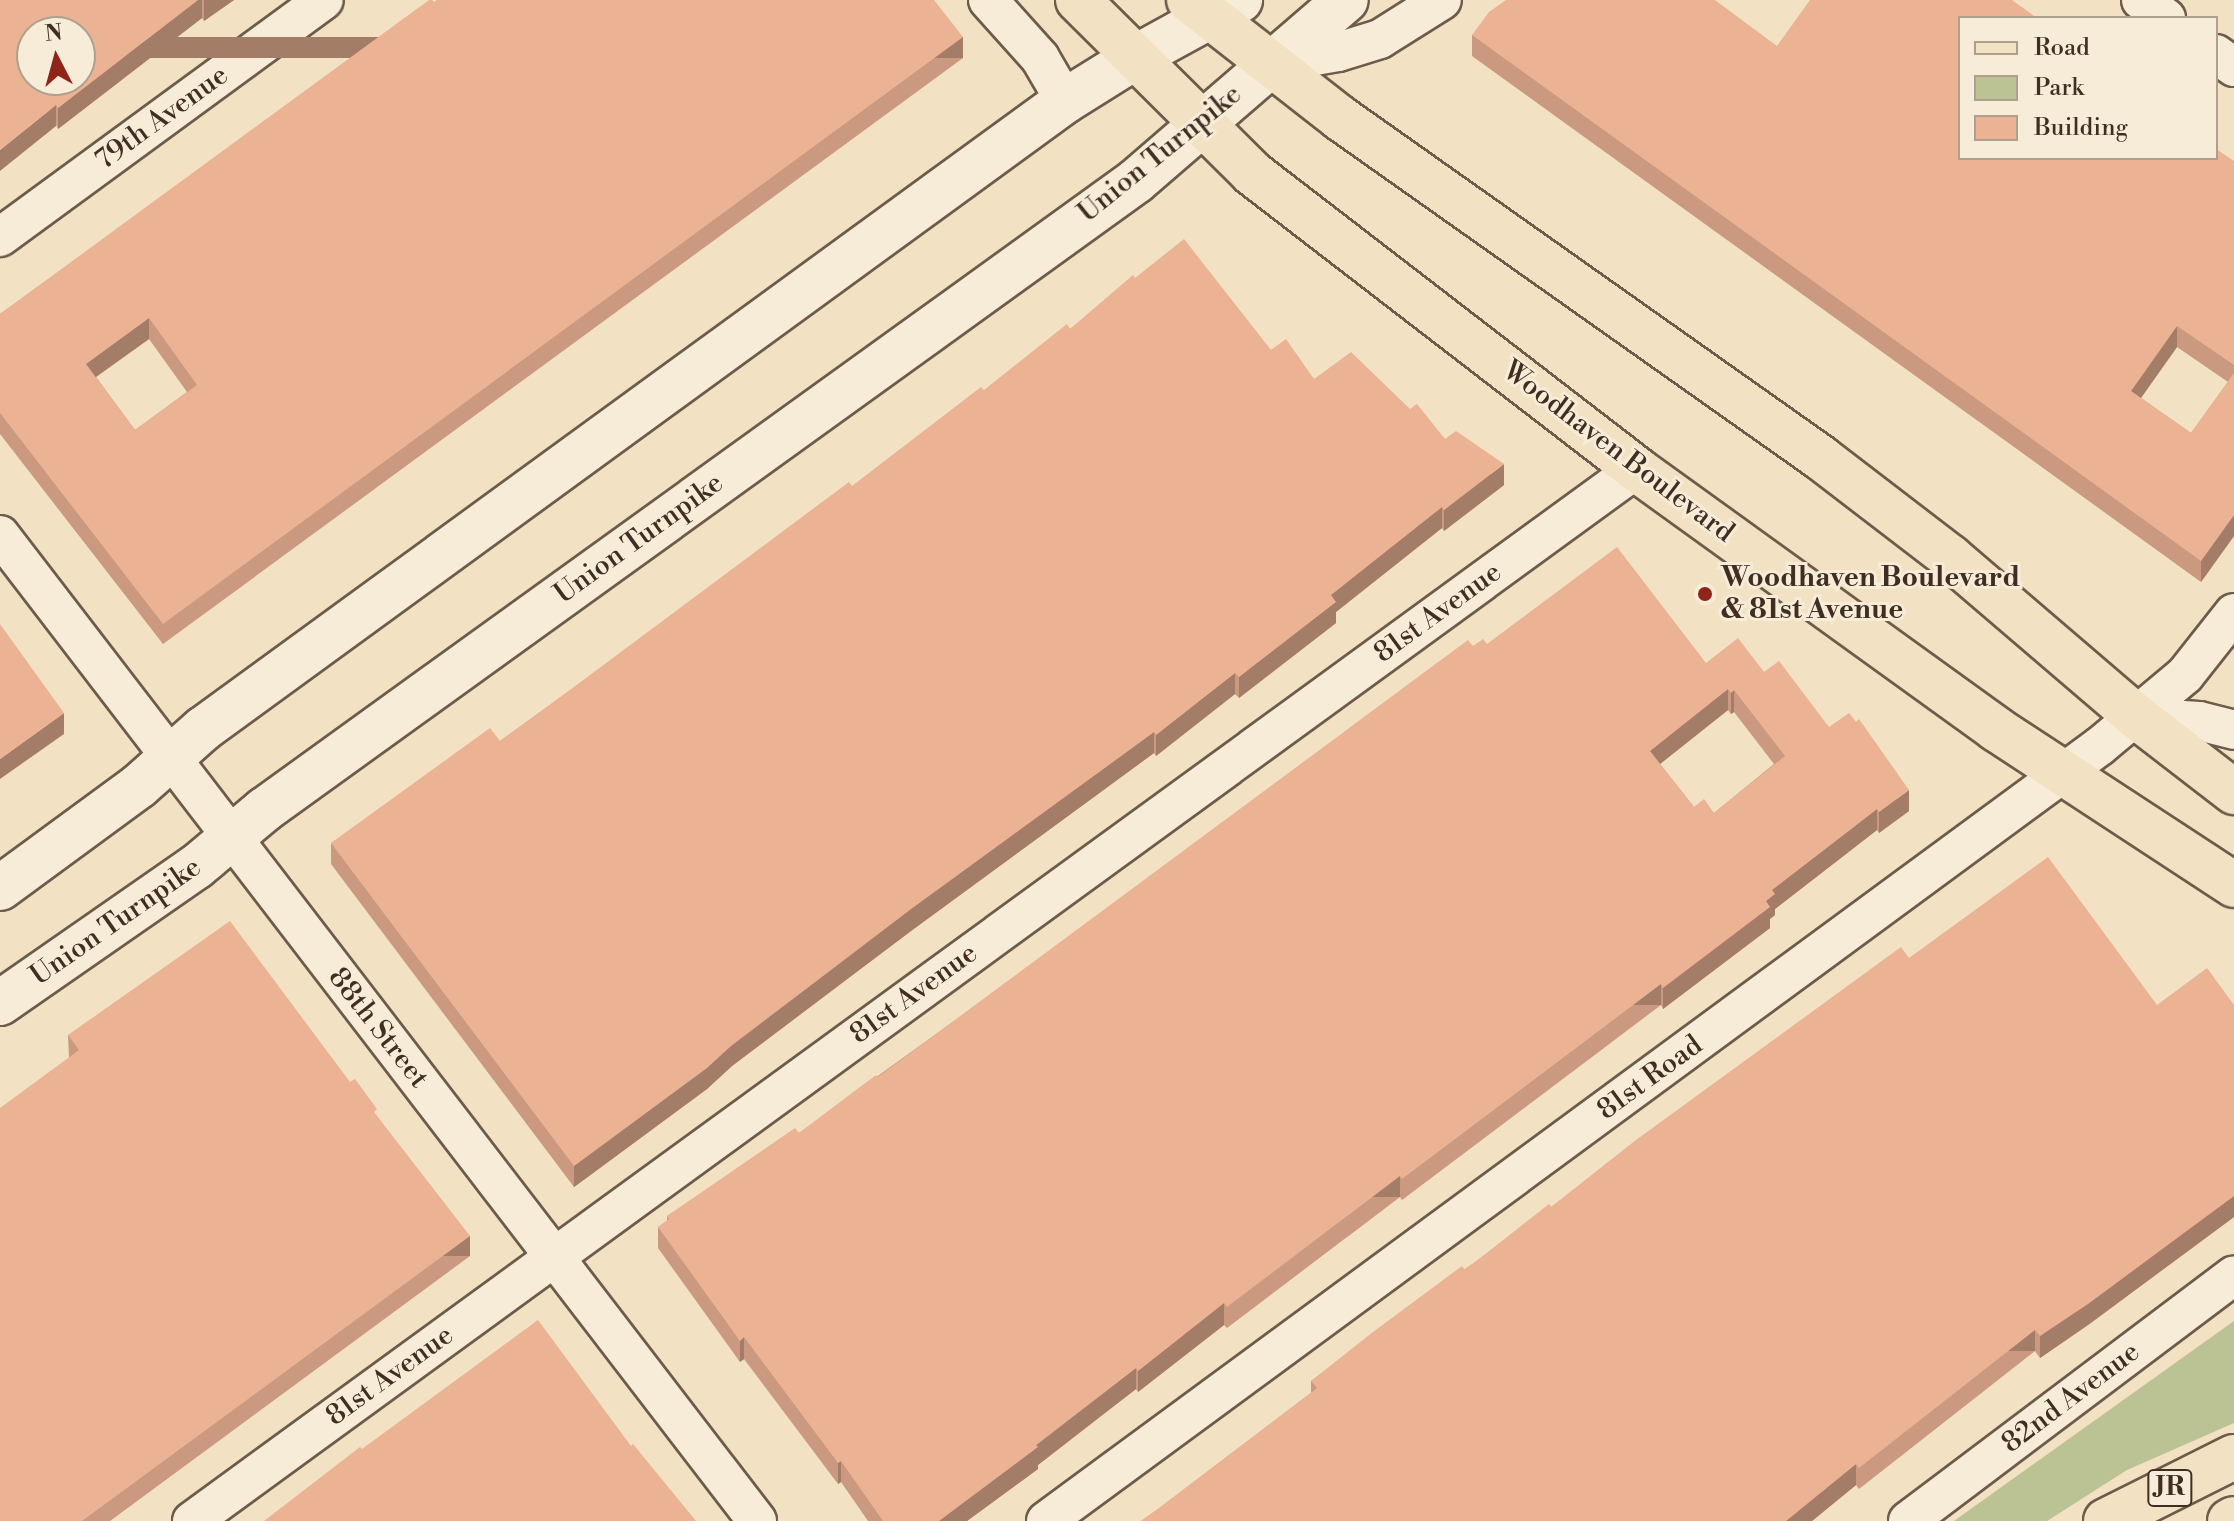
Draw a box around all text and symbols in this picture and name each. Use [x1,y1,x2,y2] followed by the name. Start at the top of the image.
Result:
[16,16,96,96] north arrow
[1958,16,2218,160] legend
[44,19,64,48] text: N
[2034,33,2090,63] text: Road
[89,59,235,177] street label: 79th Avenue
[2034,73,2084,103] text: Park
[1071,78,1249,230] street label: Union Turnpike
[2034,113,2128,143] text: Building
[1496,354,1740,550] street label: Woodhaven Boulevard
[548,466,730,612] street label: Union Turnpike
[1368,556,1508,670] street label: 81st Avenue
[1721,561,2020,627] place label: Woodhaven Boulevard & 81st Avenue
[1696,585,1714,603] marker: Woodhaven Boulevard & 81st Avenue
[24,851,208,993] street label: Union Turnpike
[844,937,984,1051] street label: 81st Avenue
[321,961,435,1095] street label: 88th Street
[1591,1029,1709,1127] street label: 81st Road
[320,1319,460,1433] street label: 81st Avenue
[1995,1335,2147,1461] street label: 82nd Avenue
[2146,1466,2194,1510] road number: JR

